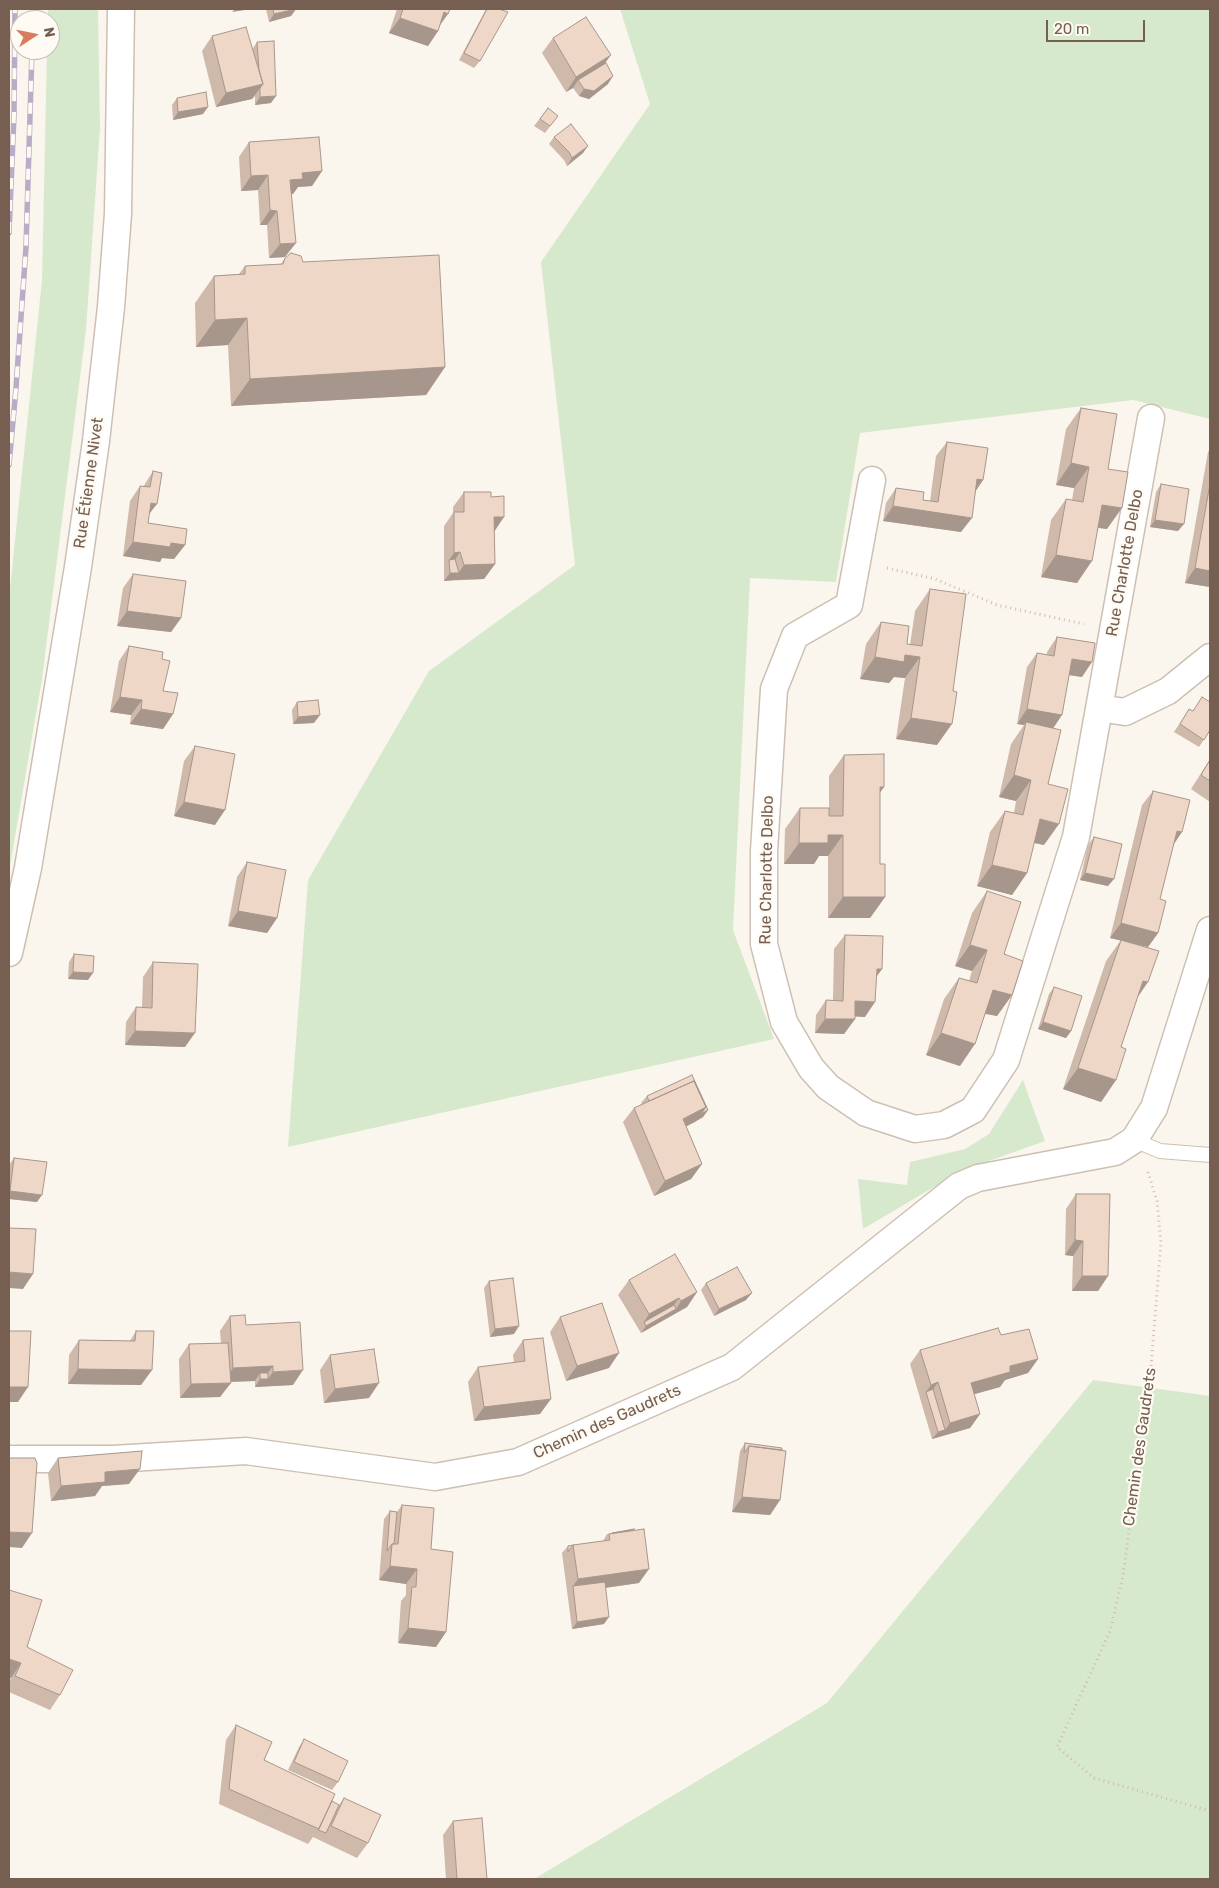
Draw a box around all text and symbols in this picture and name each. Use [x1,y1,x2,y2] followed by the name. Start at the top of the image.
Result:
[10,10,60,60] north arrow
[1049,10,1148,42] scale bar
[1054,20,1089,38] text: 20 m
[40,26,59,39] text: N
[70,416,108,550] street label: Rue Étienne Nivet
[1103,488,1147,638] street label: Rue Charlotte Delbo
[756,795,778,945] street label: Rue Charlotte Delbo
[1119,1367,1161,1527] street label: Chemin des Gaudrets
[530,1381,684,1463] street label: Chemin des Gaudrets

